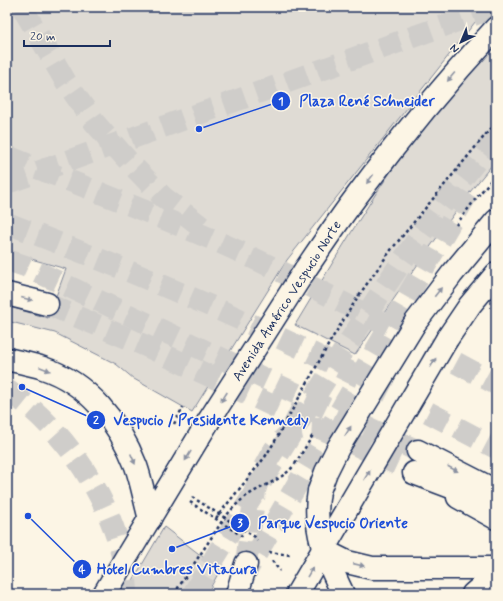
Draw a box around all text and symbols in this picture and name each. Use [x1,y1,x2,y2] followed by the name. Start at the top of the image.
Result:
[24,22,110,48] scale bar
[441,22,481,62] north arrow
[30,29,56,45] text: 20 m
[447,41,462,56] text: N
[447,72,456,83] one-way arrow
[271,88,443,115] callout: Plaza René Schneider
[299,92,435,112] text: Plaza René Schneider
[278,94,284,110] text: 1
[366,173,374,184] one-way arrow
[228,217,346,385] street label: Avenida Américo Vespucio Norte
[434,287,443,298] one-way arrow
[21,296,33,302] one-way arrow
[429,358,437,368] one-way arrow
[39,367,51,373] one-way arrow
[221,391,228,403] one-way arrow
[86,407,317,434] callout: Vespucio / Presidente Kennedy
[113,411,309,431] text: Vespucio / Presidente Kennedy
[93,413,99,429] text: 2
[344,426,352,436] one-way arrow
[184,451,192,461] one-way arrow
[130,453,136,464] one-way arrow
[447,465,459,472] one-way arrow
[363,469,370,481] one-way arrow
[230,510,416,537] callout: Parque Vespucio Oriente
[258,514,408,534] text: Parque Vespucio Oriente
[237,516,243,532] text: 3
[72,555,261,582] callout: Hotel Cumbres Vitacura
[97,560,257,580] text: Hotel Cumbres Vitacura
[79,562,86,578] text: 4
[353,562,365,568] one-way arrow
[306,566,313,578] one-way arrow

